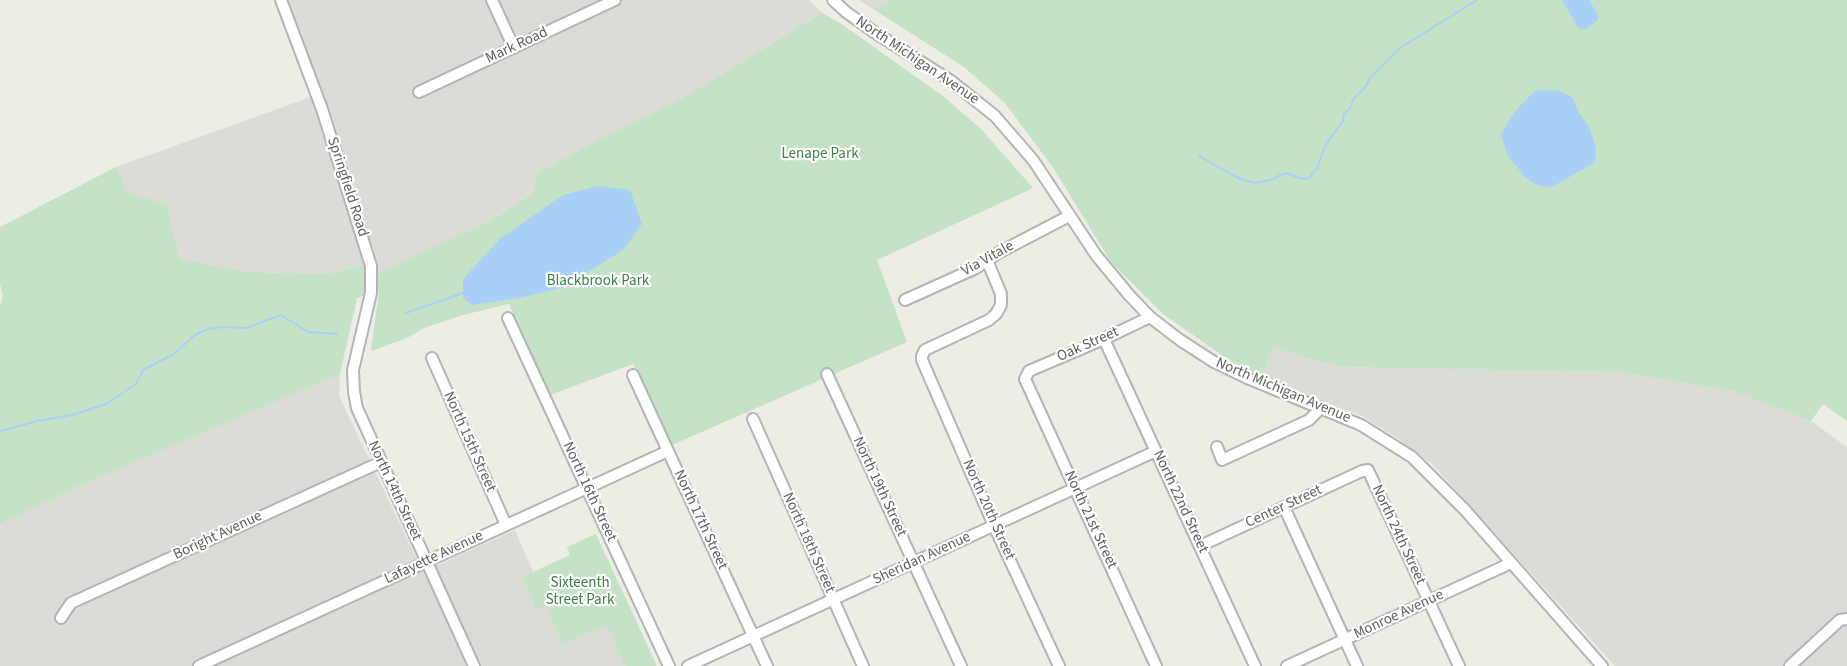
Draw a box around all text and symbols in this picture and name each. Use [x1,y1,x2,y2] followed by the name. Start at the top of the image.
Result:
[852,13,982,109] street label: North Michigan Avenue
[483,24,551,68] street label: Mark Road
[322,135,372,239] street label: Springfield Road
[781,146,859,164] park label: Lenape Park
[959,237,1017,281] street label: Via Vitale
[547,273,649,291] park label: Blackbrook Park
[1054,323,1122,367] street label: Oak Street
[1213,354,1353,428] street label: North Michigan Avenue
[439,389,499,495] street label: North 15th Street
[848,434,910,540] street label: North 19th Street
[363,438,425,544] street label: North 14th Street
[558,439,620,545] street label: North 16th Street
[1148,448,1212,556] street label: North 22nd Street
[958,457,1018,563] street label: North 20th Street
[669,467,731,573] street label: North 17th Street
[1059,468,1121,572] street label: North 21st Street
[1243,481,1325,533] street label: Center Street
[1367,482,1429,588] street label: North 24th Street
[778,490,838,596] street label: North 18th Street
[171,508,265,564] street label: Boright Avenue
[382,527,486,589] street label: Lafayette Avenue
[870,528,974,590] street label: Sheridan Avenue
[546,575,614,610] park label: Sixteenth Street Park
[1351,586,1447,644] street label: Monroe Avenue

